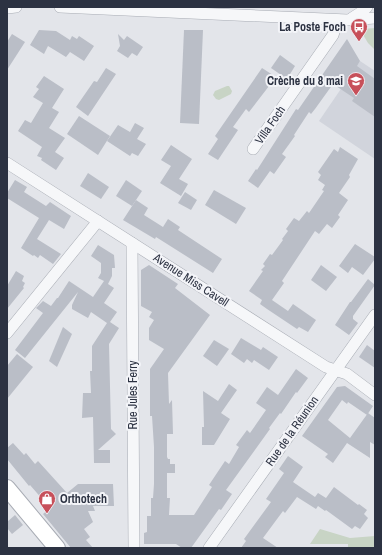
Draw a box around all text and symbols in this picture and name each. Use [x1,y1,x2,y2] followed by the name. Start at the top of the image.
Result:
[349,17,369,42] bus stop icon: La Poste Foch
[279,19,346,35] place label: La Poste Foch
[346,71,366,96] school or university icon: Crèche du 8 mai
[267,73,343,89] place label: Crèche du 8 mai
[251,103,289,147] street label: Villa Foch
[149,249,232,310] street label: Avenue Miss Cavell
[125,360,141,429] street label: Rue Jules Ferry
[262,393,322,469] street label: Rue de la Réunion
[37,489,57,514] shop icon: Orthotech
[60,491,107,507] place label: Orthotech

